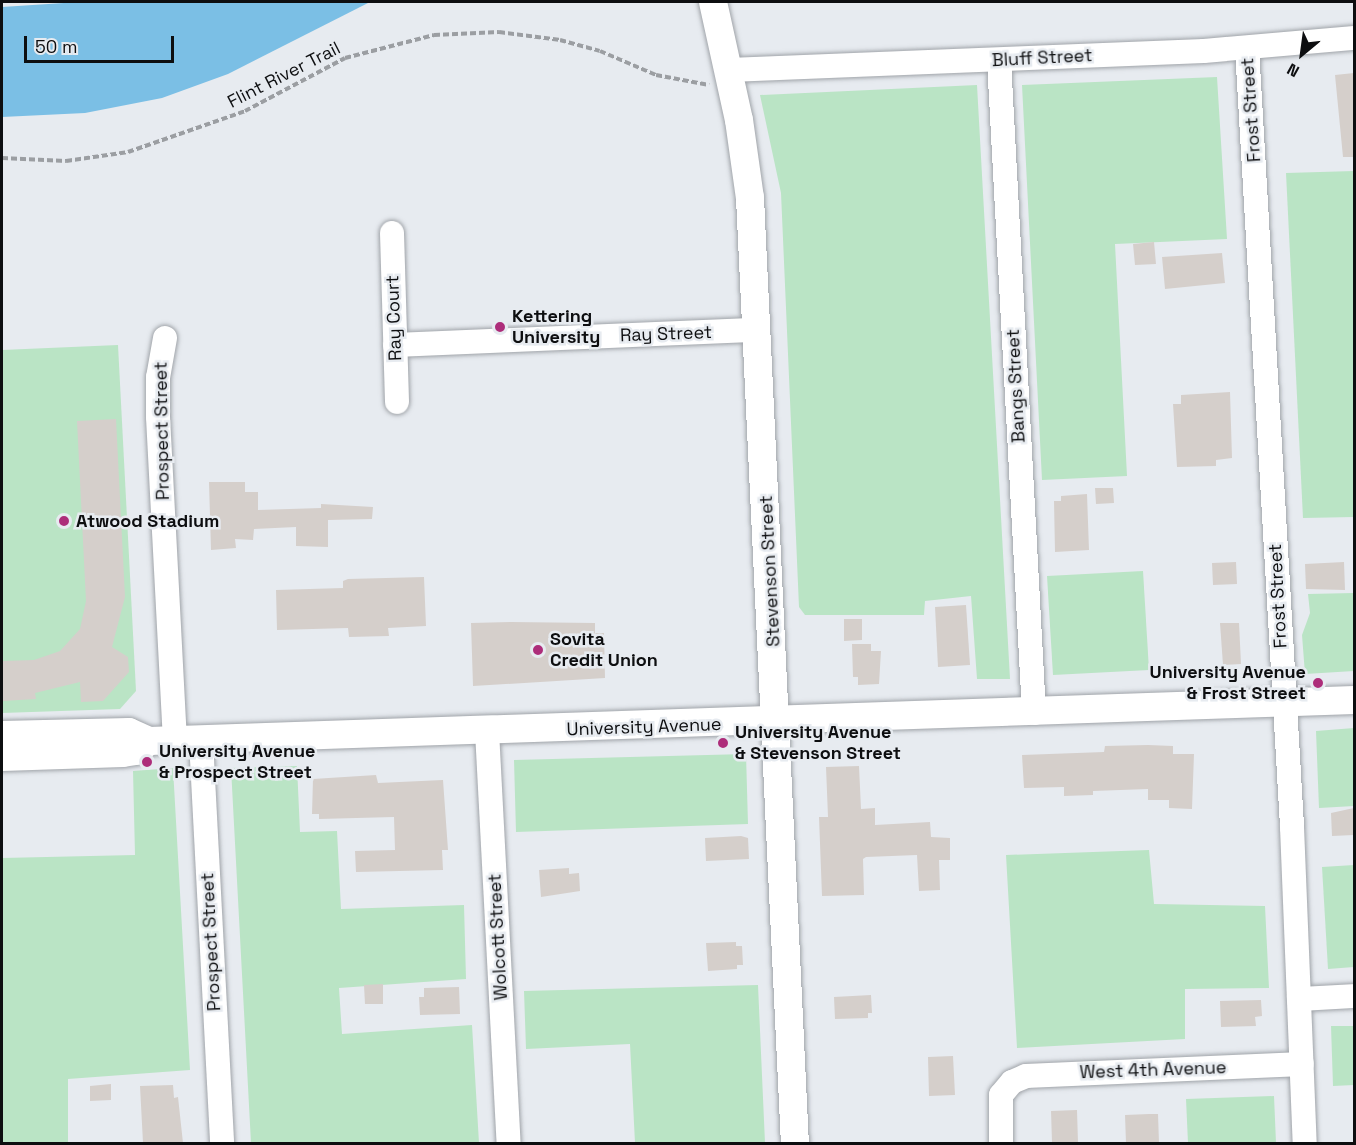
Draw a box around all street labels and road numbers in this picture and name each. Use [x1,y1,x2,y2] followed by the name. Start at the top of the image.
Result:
[224,37,344,113] street label: Flint River Trail
[991,45,1093,71] street label: Bluff Street
[1237,57,1265,163] street label: Frost Street
[382,275,406,361] street label: Ray Court
[620,322,712,346] street label: Ray Street
[1002,329,1030,443] street label: Bangs Street
[150,362,174,500] street label: Prospect Street
[755,495,785,647] street label: Stevenson Street
[1264,543,1292,649] street label: Frost Street
[566,713,722,741] street label: University Avenue
[197,872,225,1012] street label: Prospect Street
[484,873,512,1001] street label: Wolcott Street
[1079,1057,1227,1083] street label: West 4th Avenue

